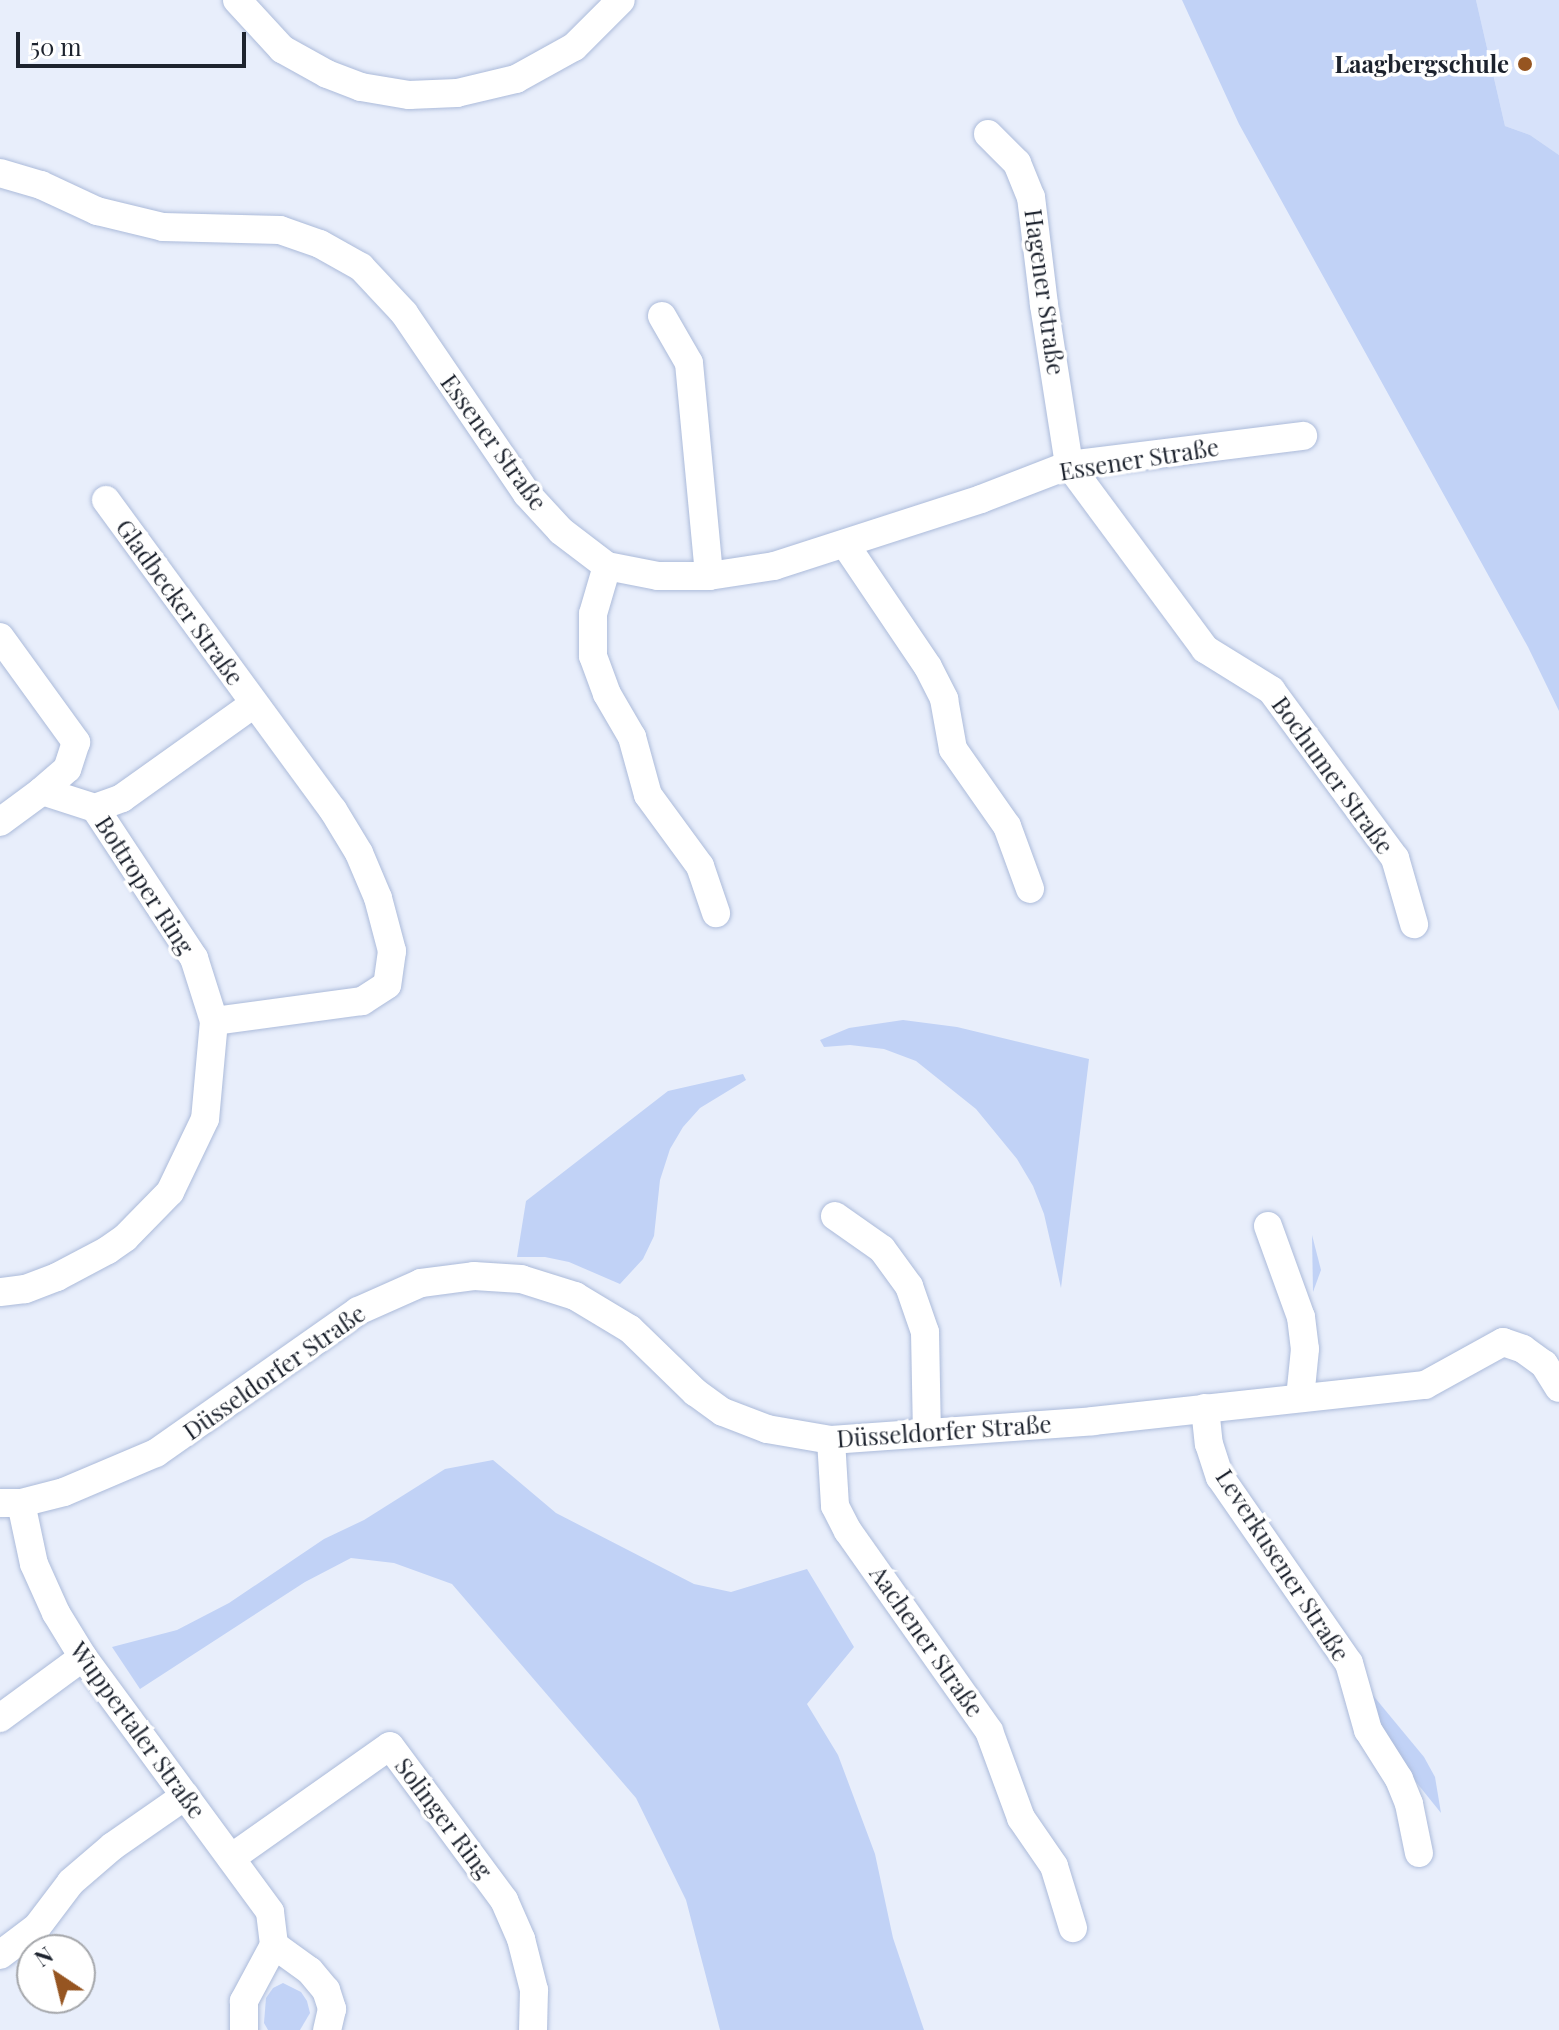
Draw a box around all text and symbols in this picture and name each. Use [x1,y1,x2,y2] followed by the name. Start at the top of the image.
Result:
[20,16,250,66] scale bar
[30,30,82,62] text: 50 m
[1334,50,1509,78] place label: Laagbergschule
[1516,55,1534,73] marker: Laagbergschule
[1019,207,1071,377] street label: Hagener Straße
[435,368,553,516] street label: Essener Straße
[1057,432,1221,486] street label: Essener Straße
[110,513,250,691] street label: Gladbecker Straße
[1266,690,1400,860] street label: Bochumer Straße
[89,810,201,960] street label: Bottroper Ring
[177,1298,371,1446] street label: Düsseldorfer Straße
[835,1409,1053,1453] street label: Düsseldorfer Straße
[1210,1463,1356,1667] street label: Leverkusener Straße
[864,1560,990,1722] street label: Aachener Straße
[64,1636,212,1824] street label: Wuppertaler Straße
[389,1752,499,1884] street label: Solinger Ring
[16,1934,96,2014] north arrow
[28,1939,58,1973] text: N

